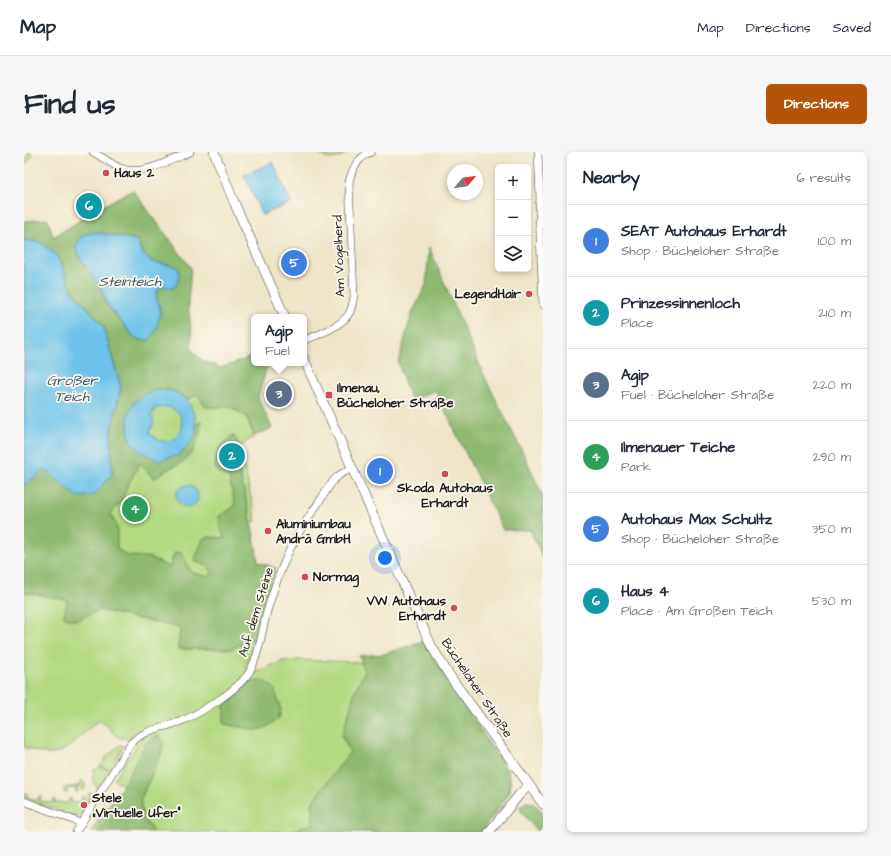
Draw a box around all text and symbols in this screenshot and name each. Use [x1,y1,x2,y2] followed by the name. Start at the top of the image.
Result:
[20,14,56,41] text: Map
[697,18,724,38] text: Map
[746,18,811,38] text: Directions
[833,18,871,38] text: Saved
[766,84,867,124] button: Directions
[24,85,115,124] text: Find us
[114,164,155,182] place label: Haus 2
[447,164,483,200] north arrow
[495,164,531,272] map controls
[495,164,531,200] button: +
[583,166,640,190] text: Nearby
[101,168,111,178] marker: Haus 2
[796,169,851,187] text: 6 results
[76,191,102,221] pin: 6
[495,200,531,236] button: −
[329,214,350,297] street label: Am Vogelherd
[621,221,787,242] text: SEAT Autohaus Erhardt
[595,232,597,250] text: 1
[818,232,851,250] text: 100 m
[495,236,531,272] button: layers
[621,242,779,260] text: Shop · Bücheloher Straße
[281,248,307,278] pin: 5
[99,272,162,292] water label: Steinteich
[454,285,522,305] place label: LegendHair
[524,289,534,299] marker: LegendHair
[621,293,740,314] text: Prinzessinnenloch
[592,304,600,322] text: 2
[818,304,851,322] text: 210 m
[251,314,307,366] popup
[621,314,653,332] text: Place
[265,321,293,342] text: Agip
[265,342,290,360] text: Fuel
[621,365,649,386] text: Agip
[47,371,99,407] water label: Großer Teich
[593,376,599,394] text: 3
[813,376,851,394] text: 220 m
[266,379,292,409] pin: 3
[337,379,453,412] place label: Ilmenau, Bücheloher Straße
[621,386,774,404] text: Fuel · Bücheloher Straße
[324,390,334,400] marker: Ilmenau, Bücheloher Straße
[621,437,735,458] text: Ilmenauer Teiche
[219,441,245,471] pin: 2
[592,448,600,466] text: 4
[813,448,851,466] text: 290 m
[367,456,393,486] pin: 1
[621,458,651,476] text: Park
[440,469,450,479] marker: Skoda Autohaus Erhardt
[396,479,493,512] place label: Skoda Autohaus Erhardt
[122,494,148,524] pin: 4
[621,509,772,530] text: Autohaus Max Schultz
[276,515,351,548] place label: Aluminiumbau Andrä GmbH
[591,520,601,538] text: 5
[812,520,851,538] text: 350 m
[263,526,273,536] marker: Aluminiumbau Andrä GmbH
[621,530,779,548] text: Shop · Bücheloher Straße
[375,548,395,568] your location
[234,565,278,659] street label: Auf dem Steine
[313,568,359,588] place label: Normag
[300,572,310,582] marker: Normag
[621,581,669,602] text: Haus 4
[366,592,447,625] place label: VW Autohaus Erhardt
[592,592,600,610] text: 6
[812,592,851,610] text: 530 m
[621,602,772,620] text: Place · Am Großen Teich
[449,603,459,613] marker: VW Autohaus Erhardt
[437,635,517,741] street label: Bücheloher Straße
[91,789,181,822] place label: Stele „Virtuelle Ufer“
[79,800,89,810] marker: Stele „Virtuelle Ufer“

